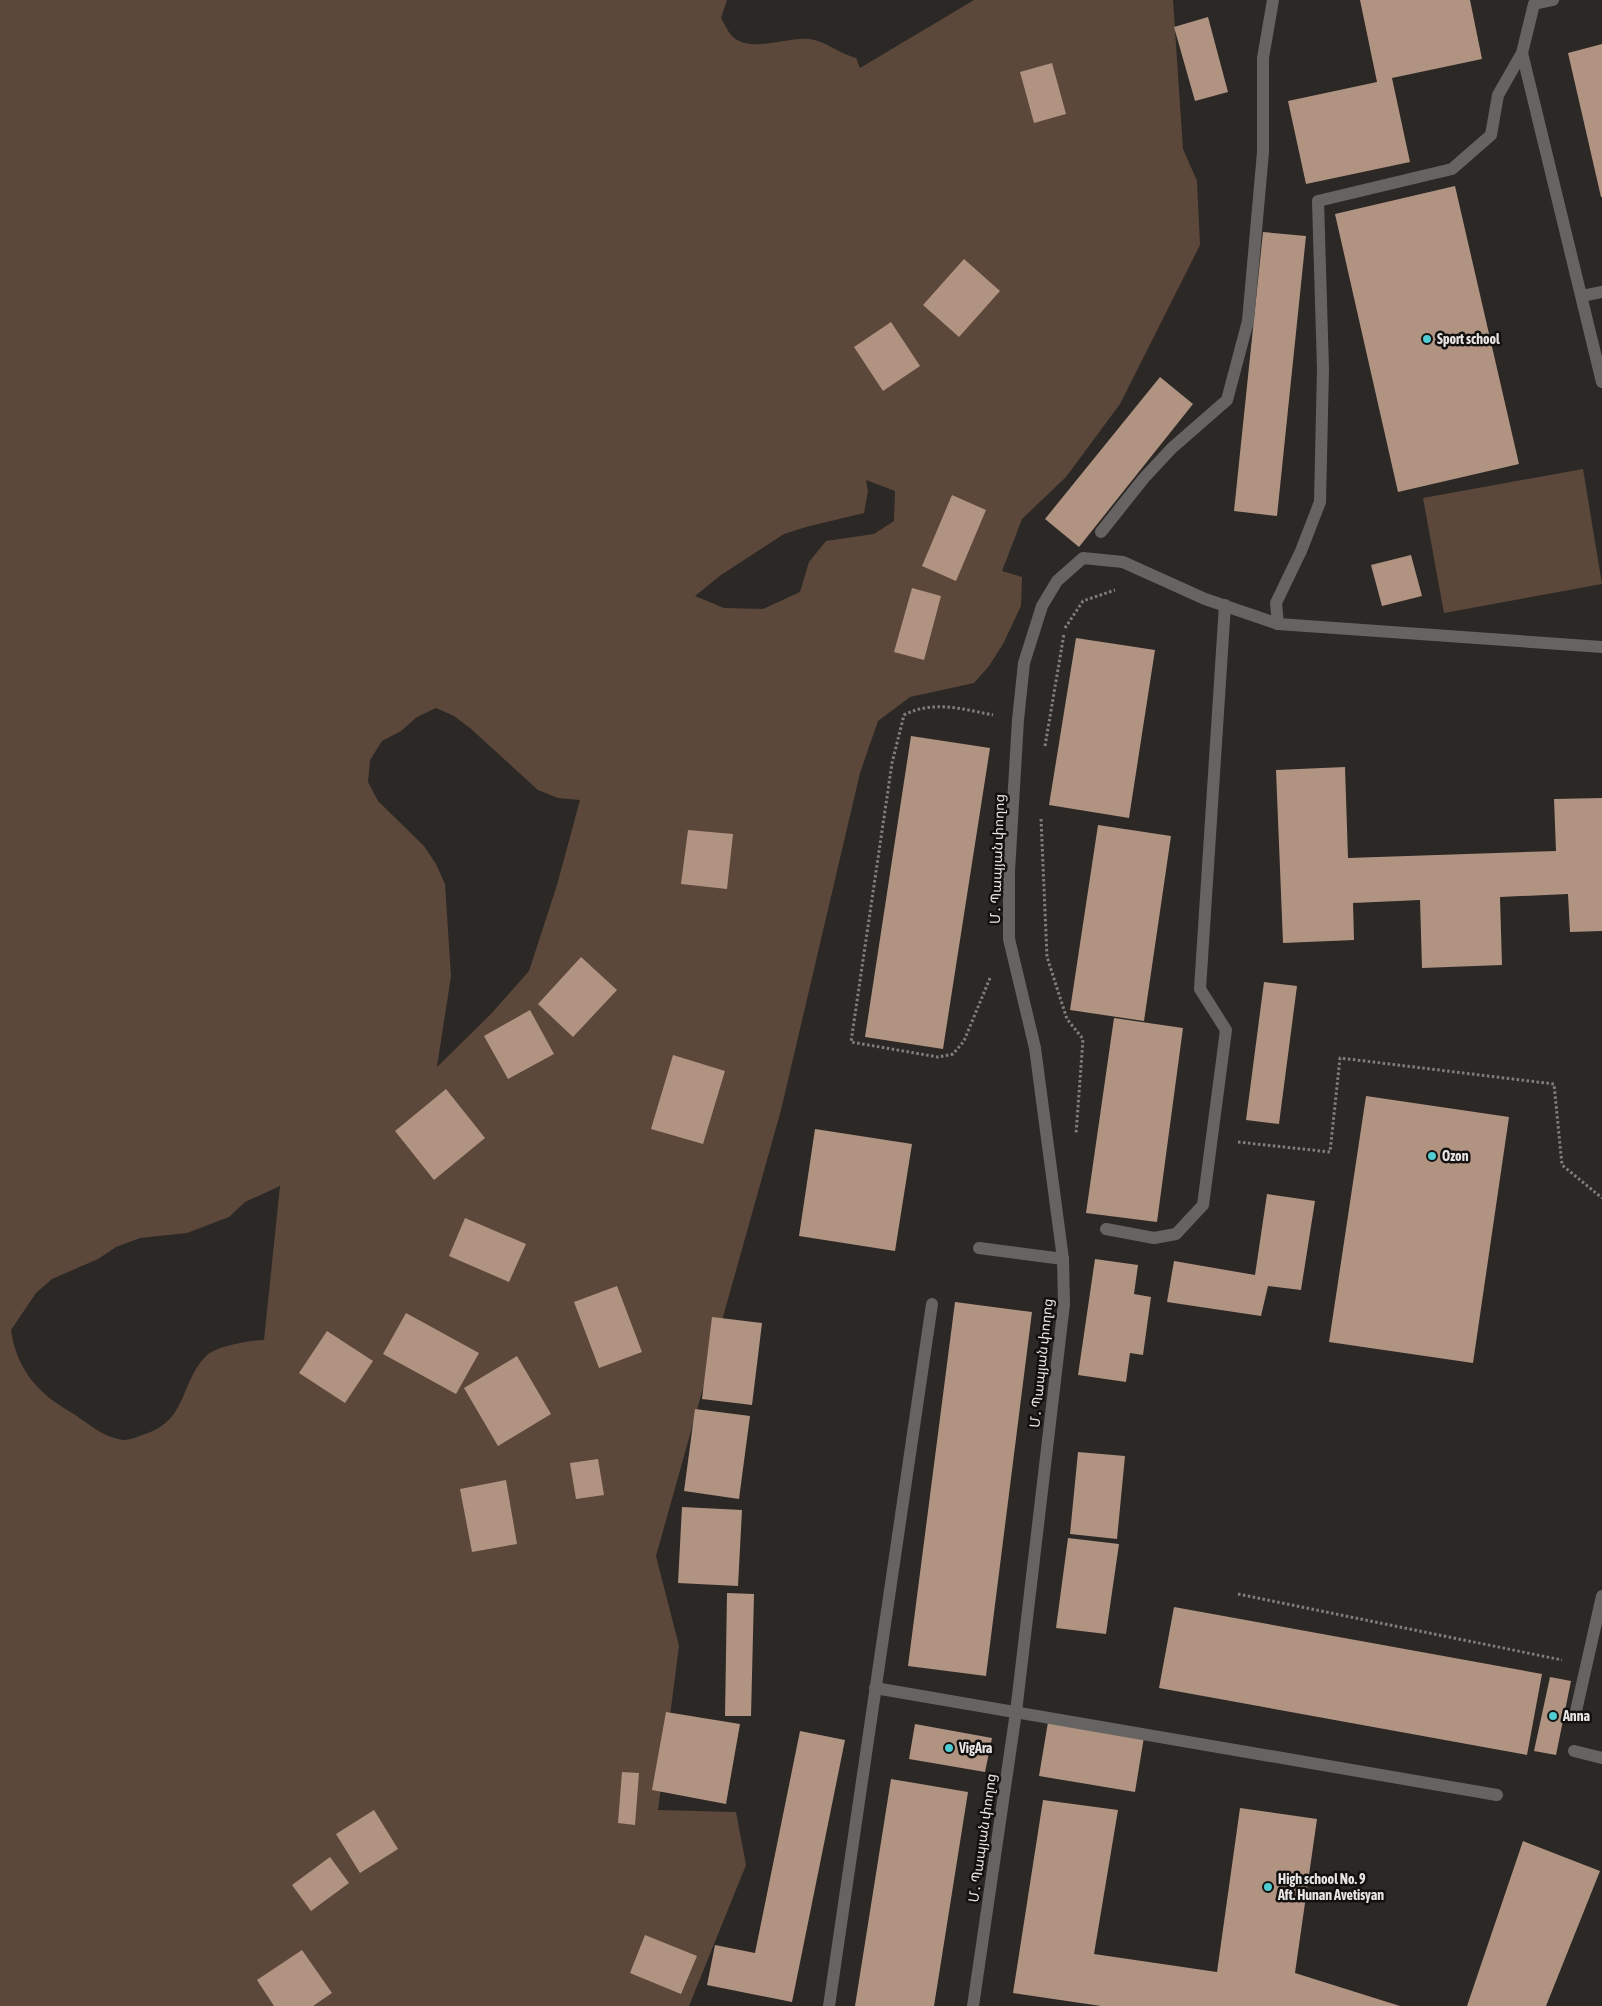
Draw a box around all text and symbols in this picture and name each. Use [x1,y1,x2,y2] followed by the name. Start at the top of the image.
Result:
[1437,331,1500,347] place label: Sport school
[1421,333,1433,345] marker: Sport school
[987,794,1007,924] street label: Մ․ Պապյան փողոց
[1442,1148,1469,1164] place label: Ozon
[1426,1150,1438,1162] marker: Ozon
[1026,1297,1056,1429] street label: Մ․ Պապյան փողոց
[1562,1708,1590,1724] place label: Anna
[1547,1710,1559,1722] marker: Anna
[958,1740,993,1756] place label: VigAra
[943,1742,955,1754] marker: VigAra
[965,1772,999,1904] street label: Մ․ Պապյան փողոց
[1277,1871,1384,1903] place label: High school No. 9 Aft. Hunan Avetisyan
[1262,1881,1274,1893] marker: High school No. 9 Aft. Hunan Avetisyan

